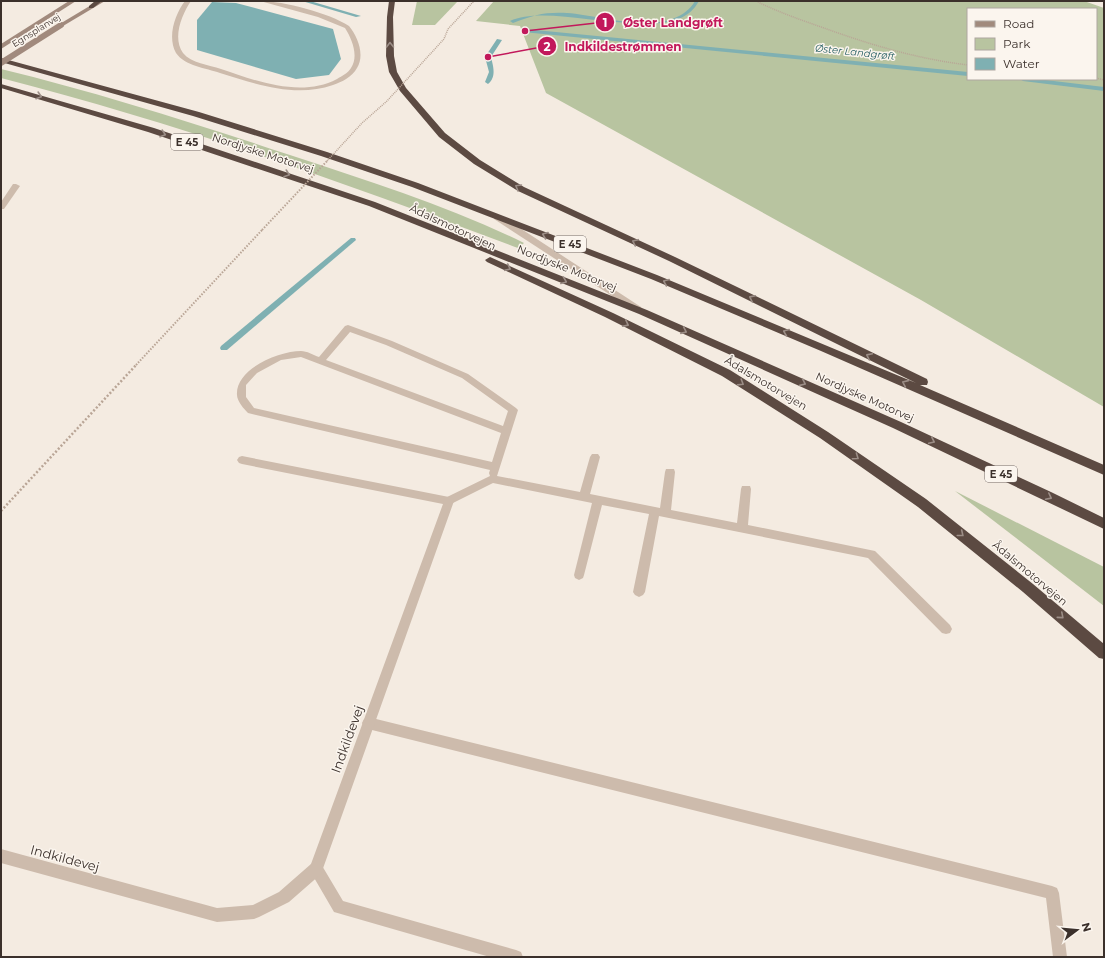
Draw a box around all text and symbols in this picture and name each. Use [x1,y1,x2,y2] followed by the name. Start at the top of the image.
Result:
[967,8,1097,80] legend
[595,10,732,34] callout: Øster Landgrøft
[10,11,62,49] street label: Egnsplanvej
[603,15,607,30] text: 1
[623,15,724,30] text: Øster Landgrøft
[1003,16,1034,31] text: Road
[537,34,690,58] callout: Indkildestrømmen
[1003,36,1031,51] text: Park
[543,39,551,54] text: 2
[564,39,682,54] text: Indkildestrømmen
[814,41,896,63] water label: Øster Landgrøft
[386,42,394,48] one-way arrow
[1003,56,1040,71] text: Water
[35,91,42,100] one-way arrow
[159,129,166,138] one-way arrow
[210,130,316,176] street label: Nordjyske Motorvej
[171,134,203,150] road number: E 45
[283,169,290,178] one-way arrow
[514,184,522,191] one-way arrow
[408,201,498,253] street label: Ådalsmotorvejen
[541,231,548,239] one-way arrow
[554,236,586,252] road number: E 45
[632,239,640,247] one-way arrow
[515,242,619,294] street label: Nordjyske Motorvej
[504,263,512,271] one-way arrow
[559,276,567,284] one-way arrow
[662,279,670,287] one-way arrow
[749,295,757,303] one-way arrow
[622,319,629,326] one-way arrow
[680,326,687,334] one-way arrow
[783,329,790,337] one-way arrow
[722,353,810,413] street label: Ådalsmotorvejen
[866,353,873,361] one-way arrow
[814,369,916,425] street label: Nordjyske Motorvej
[798,378,806,386] one-way arrow
[737,379,744,386] one-way arrow
[902,380,910,388] one-way arrow
[927,436,935,444] one-way arrow
[852,452,859,460] one-way arrow
[985,466,1017,482] road number: E 45
[1045,492,1053,499] one-way arrow
[956,529,963,536] one-way arrow
[990,537,1070,609] street label: Ådalsmotorvejen
[1057,612,1064,619] one-way arrow
[327,703,367,775] street label: Indkildevej
[29,841,101,875] street label: Indkildevej
[1057,910,1097,950] north arrow
[1079,921,1095,933] text: N

